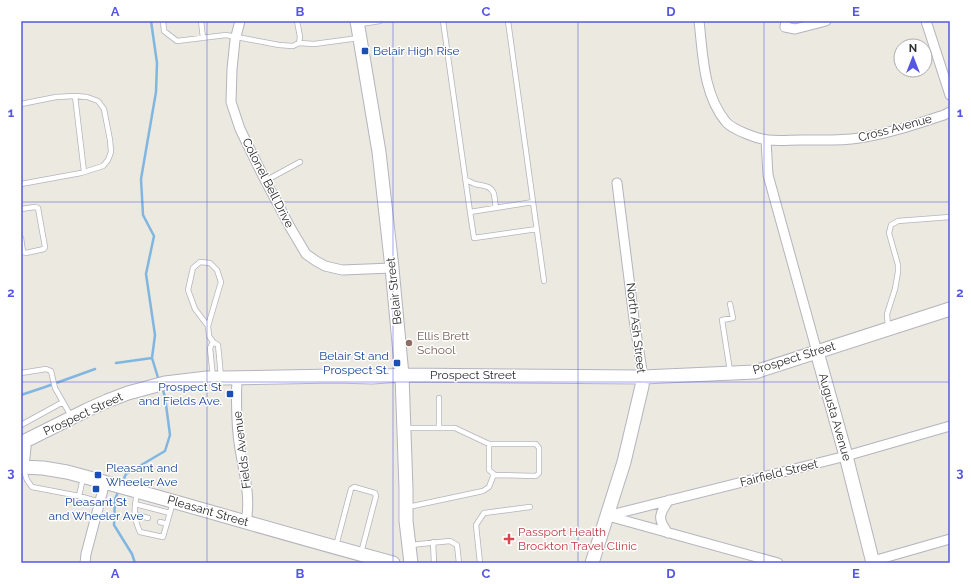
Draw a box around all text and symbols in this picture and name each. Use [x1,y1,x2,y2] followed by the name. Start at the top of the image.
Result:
[111,4,120,19] text: A
[296,4,305,19] text: B
[482,4,491,19] text: C
[666,4,676,19] text: D
[852,4,860,19] text: E
[893,38,933,78] north arrow
[909,42,917,55] text: N
[373,44,460,58] place label: Belair High Rise
[360,46,370,56] marker: Belair High Rise
[8,105,15,120] text: 1
[957,105,964,120] text: 1
[857,111,933,145] street label: Cross Avenue
[239,136,297,230] street label: Colonel Bell Drive
[383,257,405,325] street label: Belair Street
[623,282,649,374] street label: North Ash Street
[7,285,15,300] text: 2
[956,285,964,300] text: 2
[417,329,469,357] place label: Ellis Brett School
[404,338,414,348] marker: Ellis Brett School
[751,339,837,377] street label: Prospect Street
[319,349,389,377] place label: Belair St and Prospect St.
[392,358,402,368] marker: Belair St and Prospect St.
[430,368,516,382] street label: Prospect Street
[816,371,854,463] street label: Augusta Avenue
[139,380,222,408] place label: Prospect St and Fields Ave.
[225,389,235,399] marker: Prospect St and Fields Ave.
[41,390,125,438] street label: Prospect Street
[230,410,254,490] street label: Fields Avenue
[739,457,819,489] street label: Fairfield Street
[106,461,178,489] place label: Pleasant and Wheeler Ave
[7,465,15,480] text: 3
[956,465,964,480] text: 3
[93,470,103,480] marker: Pleasant and Wheeler Ave
[91,484,101,494] marker: Pleasant St and Wheeler Ave
[166,493,250,529] street label: Pleasant Street
[48,495,144,523] place label: Pleasant St and Wheeler Ave
[518,525,638,553] place label: Passport Health Brockton Travel Clinic
[503,533,515,545] marker: Passport Health Brockton Travel Clinic
[111,566,120,581] text: A
[296,566,305,581] text: B
[482,566,491,581] text: C
[666,566,676,581] text: D
[852,566,860,581] text: E

